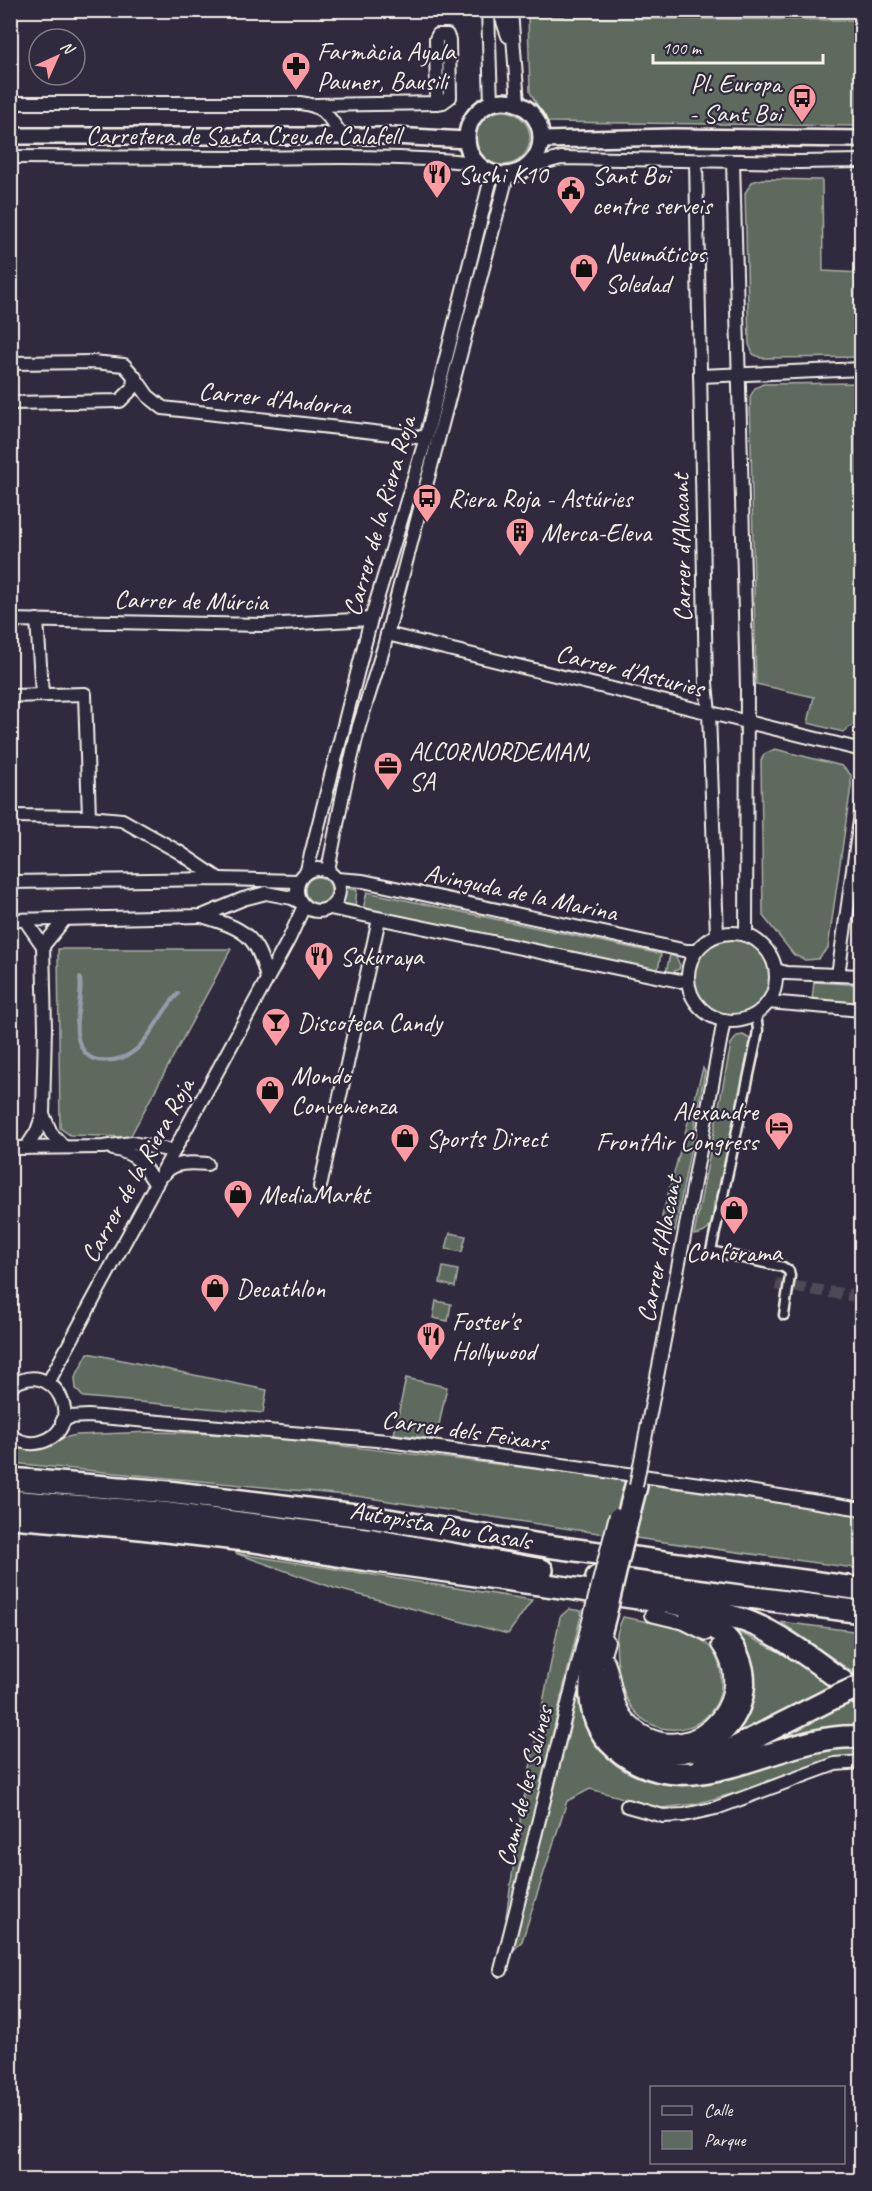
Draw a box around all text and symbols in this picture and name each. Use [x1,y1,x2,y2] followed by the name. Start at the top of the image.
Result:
[27,27,87,87] north arrow
[653,27,822,65] scale bar
[317,35,457,98] place label: Farmàcia Ayala Pauner, Bausili
[56,37,80,60] text: N
[662,37,703,59] text: 100 m
[280,50,312,92] pharmacy icon: Farmàcia Ayala Pauner, Bausili
[689,67,784,130] place label: Pl. Europa - Sant Boi
[786,82,818,124] bus stop icon: Pl. Europa - Sant Boi
[86,119,405,152] street label: Carretera de Santa Creu de Calafell
[421,158,453,200] restaurant icon: Sushi K10
[458,158,550,191] place label: Sushi K10
[592,159,714,222] place label: Sant Boi centre serveis
[555,174,587,216] public building icon: Sant Boi centre serveis
[605,237,708,300] place label: Neumáticos Soledad
[568,252,600,294] shop icon: Neumáticos Soledad
[197,374,354,423] street label: Carrer d'Andorra
[335,410,424,620] street label: Carrer de la Riera Roja
[664,471,699,622] street label: Carrer d'Alacant
[411,482,443,524] bus stop icon: Riera Roja - Astúries
[448,482,634,515] place label: Riera Roja - Astúries
[504,516,536,558] building icon: Merca-Eleva
[541,516,653,549] place label: Merca-Eleva
[114,583,270,618] street label: Carrer de Múrcia
[553,636,709,705] street label: Carrer d'Asturies
[409,735,591,798] place label: ALCORNORDEMAN, SA
[372,750,404,792] office icon: ALCORNORDEMAN, SA
[421,856,622,929] street label: Avinguda de la Marina
[303,940,335,982] restaurant icon: Sakuraya
[340,940,425,973] place label: Sakuraya
[260,1006,292,1048] bar icon: Discoteca Candy
[297,1006,444,1039] place label: Discoteca Candy
[291,1059,398,1122] place label: Mondo Convenienza
[73,1070,203,1268] street label: Carrer de la Riera Roja
[254,1074,286,1116] shop icon: Mondo Convenienza
[596,1095,760,1158] place label: Alexandre FrontAir Congress
[763,1110,795,1152] hotel icon: Alexandre FrontAir Congress
[389,1122,421,1164] shop icon: Sports Direct
[426,1122,549,1155] place label: Sports Direct
[629,1171,690,1325] street label: Carrer d'Alacant
[222,1178,254,1220] shop icon: MediaMarkt
[259,1178,372,1211] place label: MediaMarkt
[718,1194,750,1236] shop icon: Conforama
[686,1236,784,1269] place label: Conforama
[199,1272,231,1314] shop icon: Decathlon
[236,1272,325,1305] place label: Decathlon
[452,1305,539,1368] place label: Foster's Hollywood
[415,1320,447,1362] restaurant icon: Foster's Hollywood
[380,1403,552,1459] street label: Carrer dels Feixars
[348,1493,536,1558] street label: Autopista Pau Casals
[489,1701,561,1870] street label: Camí de les Salines
[650,2086,845,2164] legend
[704,2099,733,2121] text: Calle
[704,2129,746,2151] text: Parque

